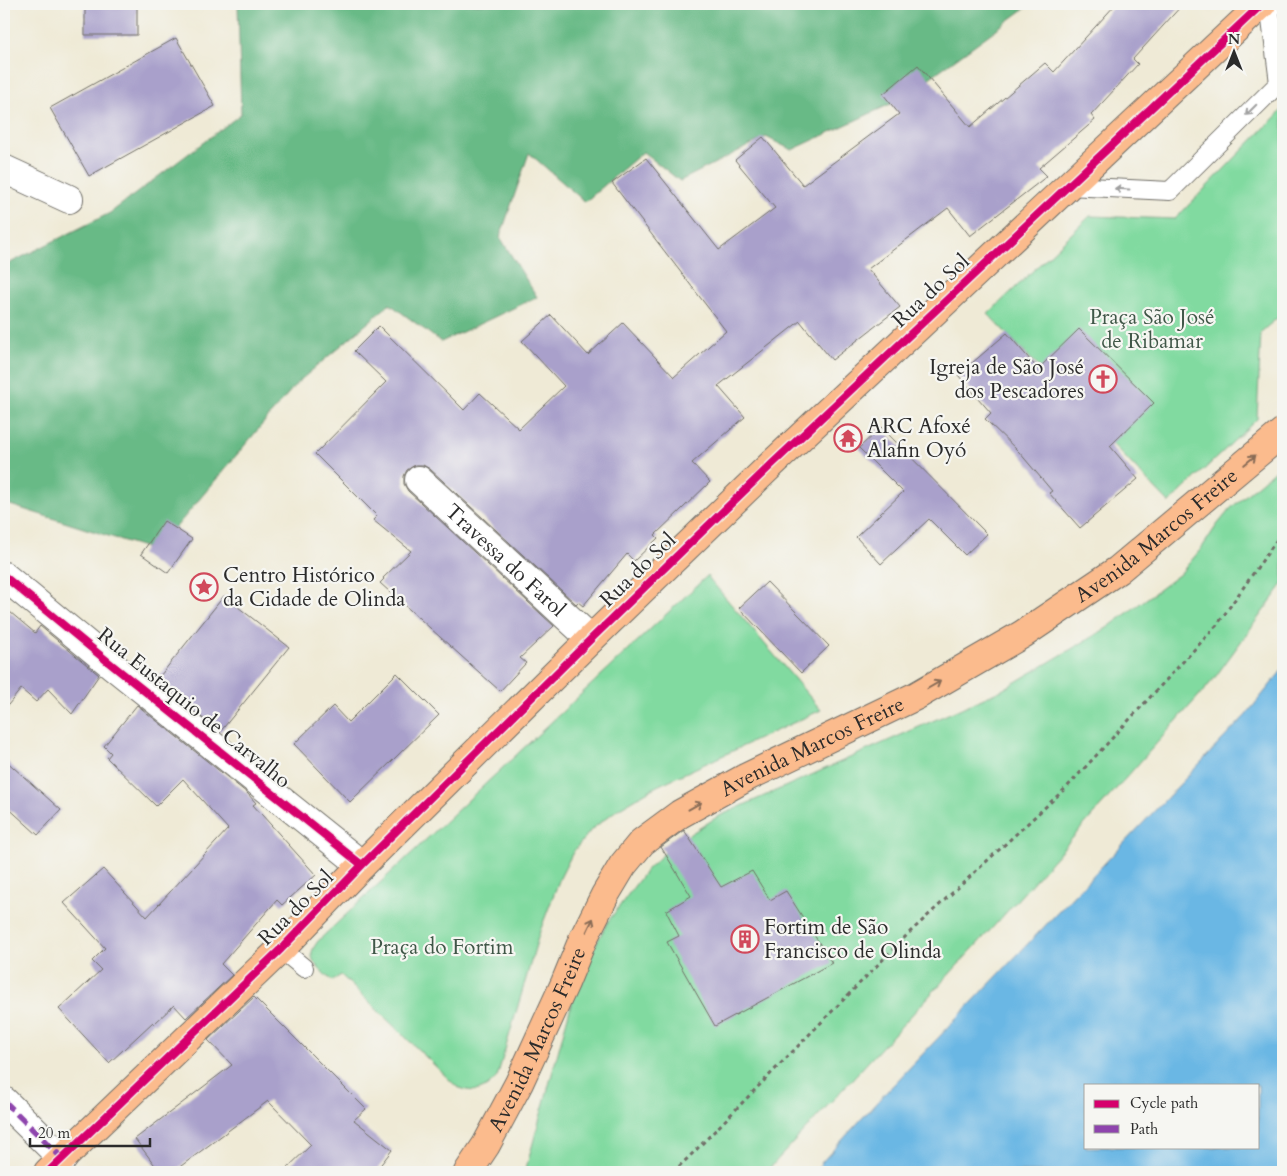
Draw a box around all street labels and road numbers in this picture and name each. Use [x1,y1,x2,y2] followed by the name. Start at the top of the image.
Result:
[886,248,976,334] street label: Rua do Sol
[1069,461,1244,610] street label: Avenida Marcos Freire
[439,497,572,623] street label: Travessa do Farol
[593,526,683,614] street label: Rua do Sol
[91,621,297,795] street label: Rua Eustaquio de Carvalho
[715,689,909,804] street label: Avenida Marcos Freire
[252,864,340,952] street label: Rua do Sol
[481,942,593,1137] street label: Avenida Marcos Freire

